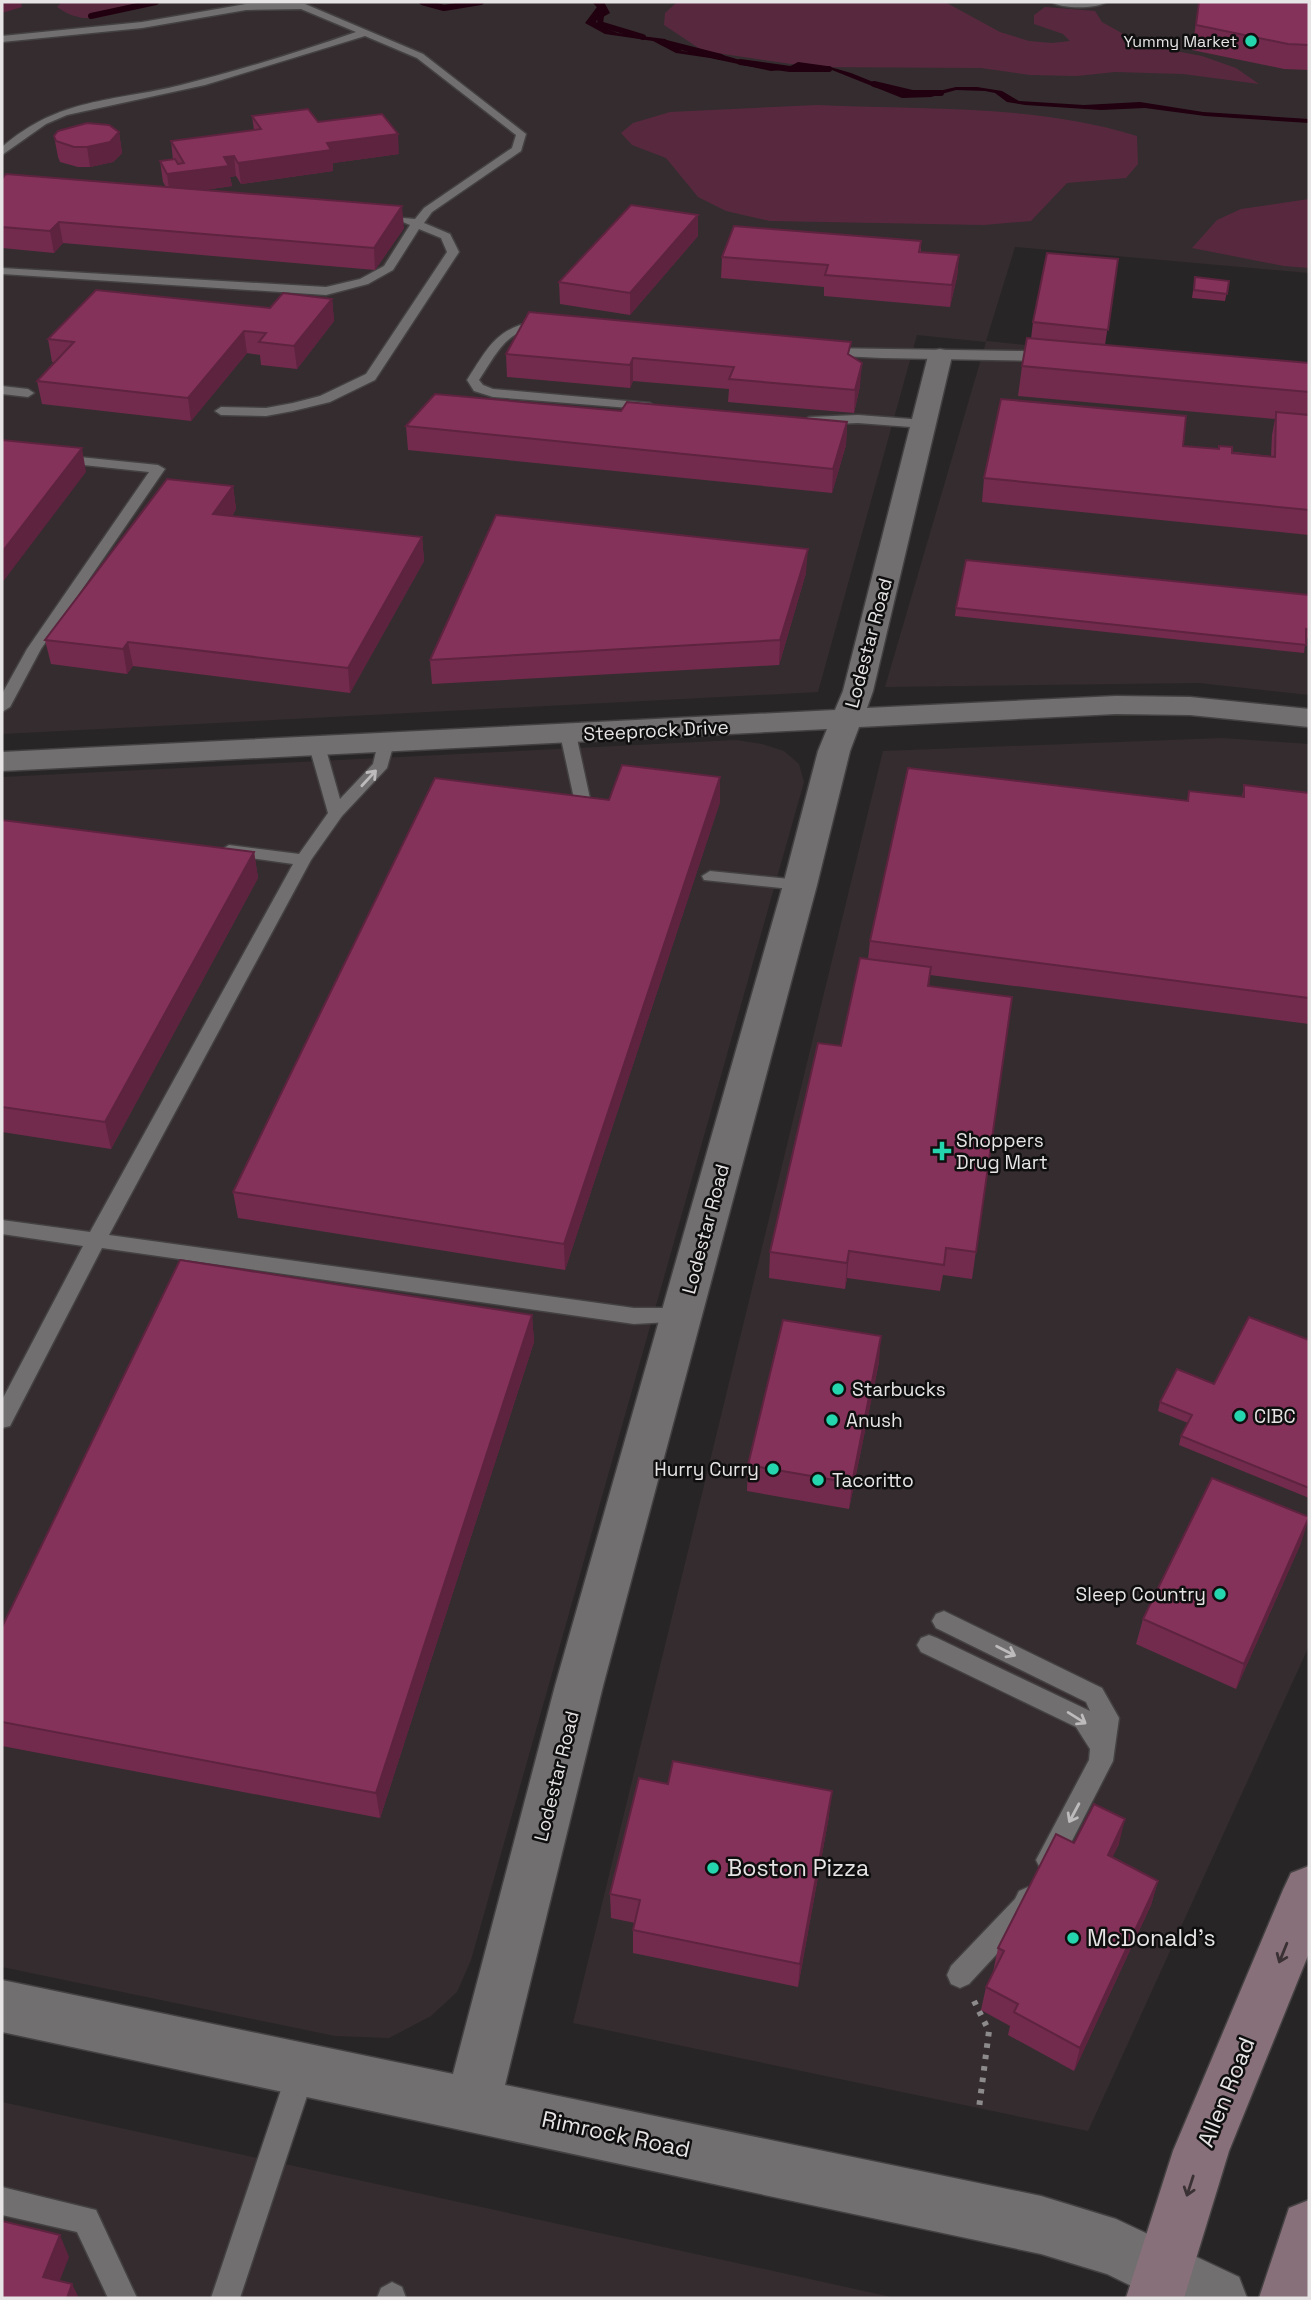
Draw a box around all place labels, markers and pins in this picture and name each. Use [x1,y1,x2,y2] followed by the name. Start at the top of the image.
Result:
[1124,31,1237,52] place label: Yummy Market
[1243,33,1259,49] marker: Yummy Market
[956,1128,1048,1175] place label: Shoppers Drug Mart
[934,1143,950,1159] marker: Shoppers Drug Mart
[852,1377,946,1402] place label: Starbucks
[830,1381,846,1397] marker: Starbucks
[1254,1404,1296,1429] place label: CIBC
[846,1408,903,1433] place label: Anush
[1232,1408,1248,1424] marker: CIBC
[824,1412,840,1428] marker: Anush
[654,1457,759,1482] place label: Hurry Curry
[765,1461,781,1477] marker: Hurry Curry
[832,1468,914,1493] place label: Tacoritto
[810,1472,826,1488] marker: Tacoritto
[1076,1582,1206,1607] place label: Sleep Country
[1212,1586,1228,1602] marker: Sleep Country
[727,1853,869,1883] place label: Boston Pizza
[705,1860,721,1876] marker: Boston Pizza
[1087,1923,1216,1953] place label: McDonald's
[1065,1930,1081,1946] marker: McDonald's

